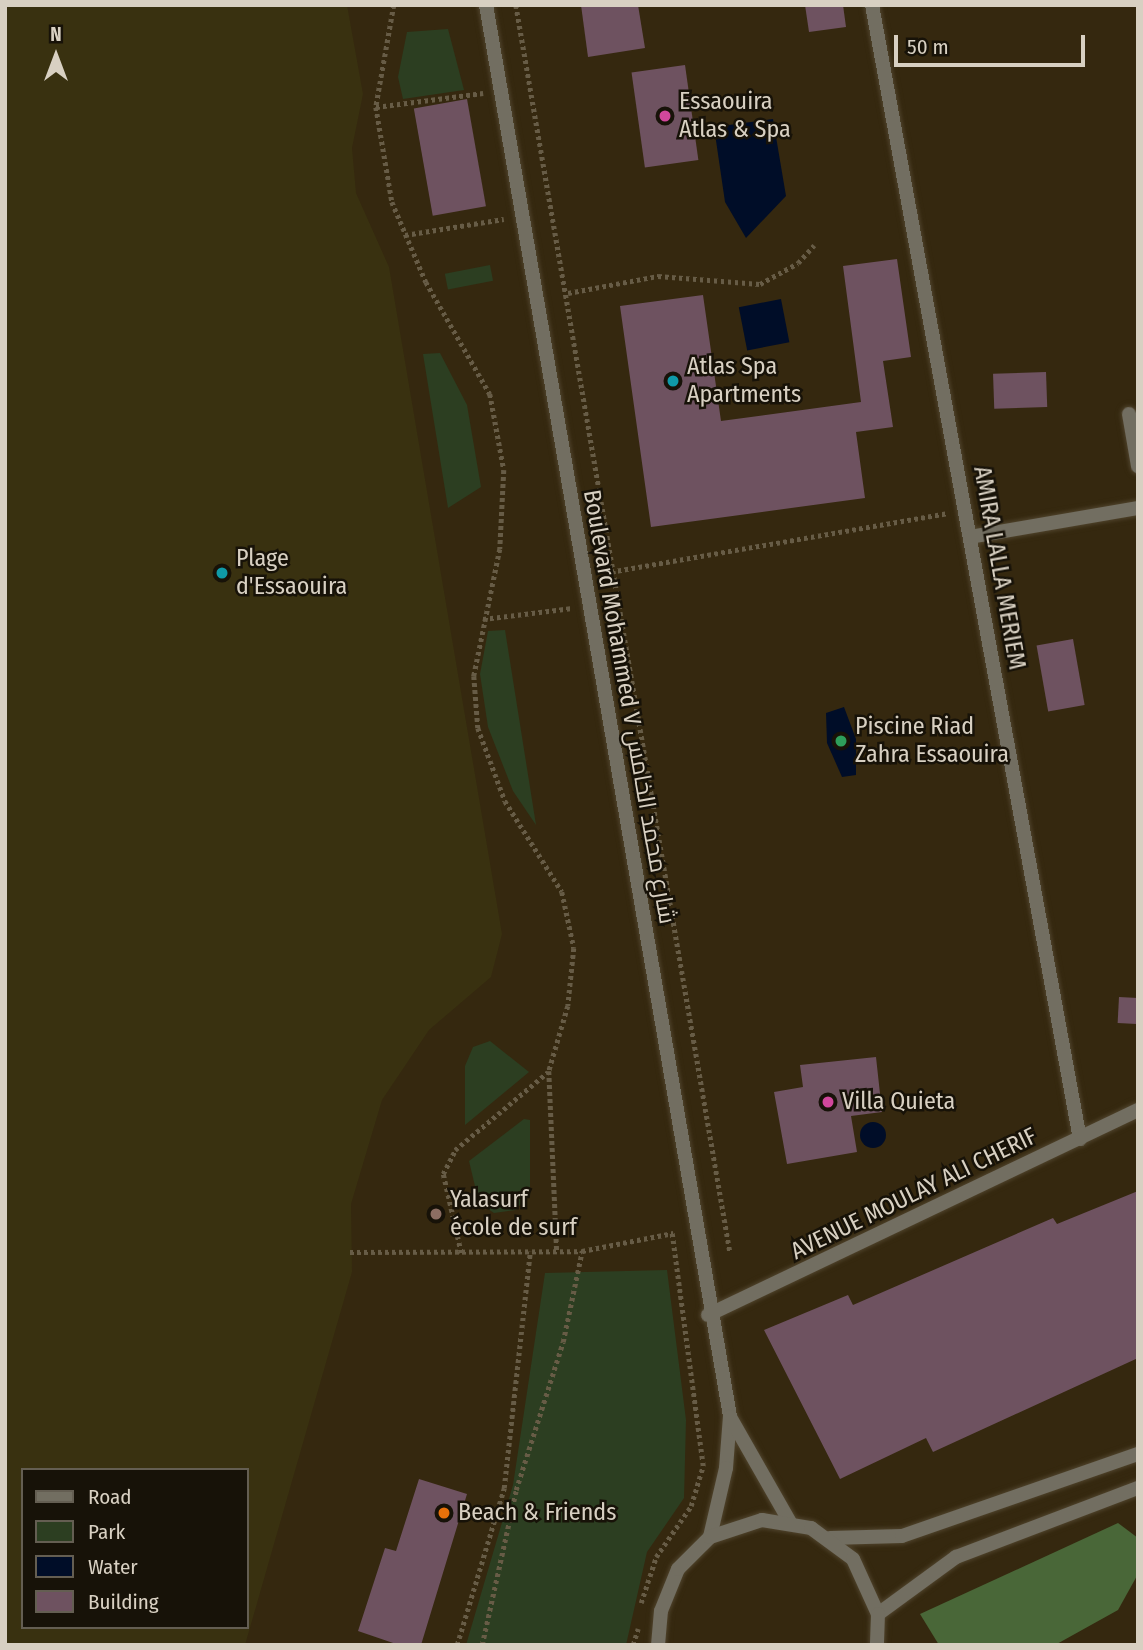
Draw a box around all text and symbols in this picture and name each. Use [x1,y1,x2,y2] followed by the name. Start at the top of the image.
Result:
[21,21,91,91] north arrow
[898,21,1089,65] scale bar
[50,23,62,46] text: N
[907,34,949,60] text: 50 m
[679,88,791,144] place label: Essaouira Atlas & Spa
[657,108,673,124] marker: Essaouira Atlas & Spa
[687,353,801,409] place label: Atlas Spa Apartments
[665,373,681,389] marker: Atlas Spa Apartments
[967,464,1031,672] street label: AMIRA LALLA MERIEM
[577,488,681,926] street label: Boulevard Mohammed V شارع محمد الخامس
[236,545,347,601] place label: Plage d'Essaouira
[214,565,230,581] marker: Plage d'Essaouira
[855,713,1009,769] place label: Piscine Riad Zahra Essaouira
[833,733,849,749] marker: Piscine Riad Zahra Essaouira
[842,1088,955,1116] place label: Villa Quieta
[820,1094,836,1110] marker: Villa Quieta
[786,1122,1042,1266] street label: AVENUE MOULAY ALI CHERIF
[450,1186,577,1242] place label: Yalasurf école de surf
[428,1206,444,1222] marker: Yalasurf école de surf
[21,1468,248,1629] legend
[88,1484,132,1510] text: Road
[458,1499,616,1527] place label: Beach & Friends
[436,1505,452,1521] marker: Beach & Friends
[88,1519,125,1545] text: Park
[88,1554,138,1580] text: Water
[88,1589,159,1615] text: Building

